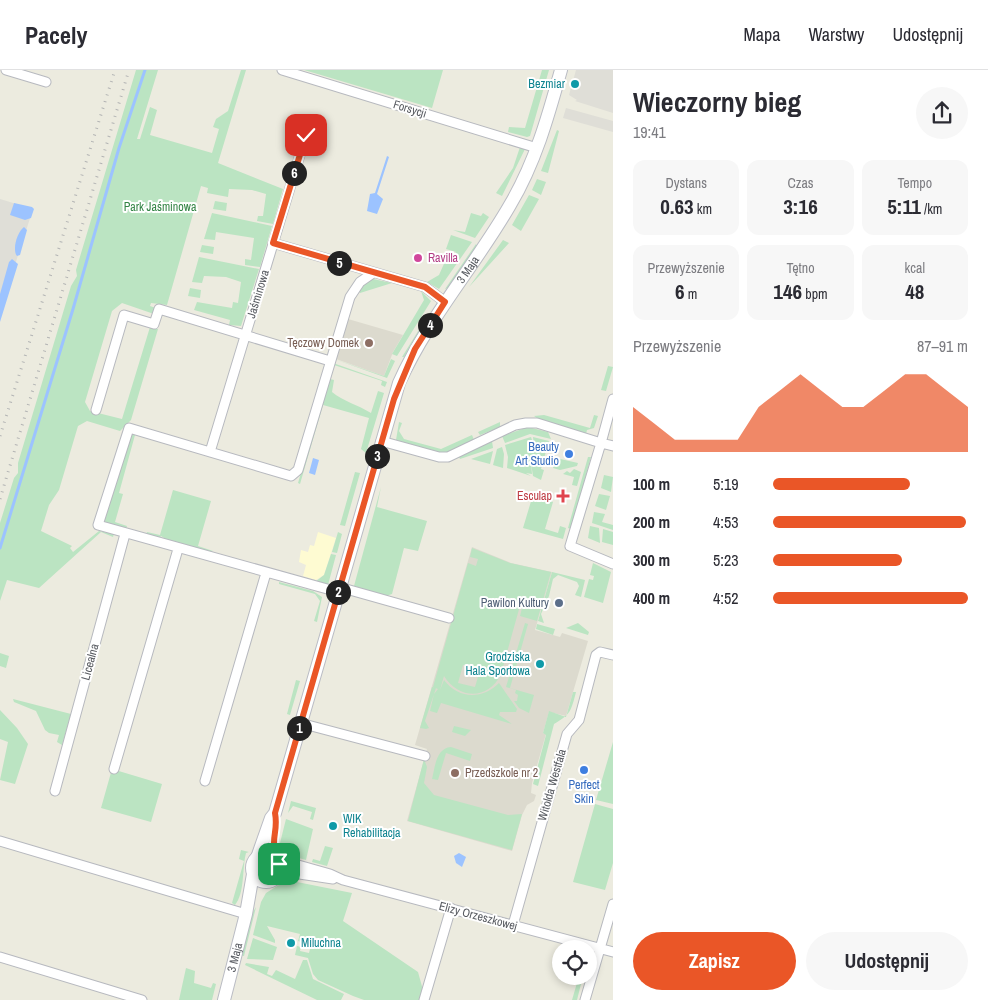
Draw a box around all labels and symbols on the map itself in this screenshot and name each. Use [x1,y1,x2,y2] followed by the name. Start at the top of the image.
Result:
[528,76,566,92] place label: Bezmiar
[569,78,581,90] marker: Bezmiar
[391,96,429,122] street label: Forsycji
[285,114,327,156] pin
[282,160,306,186] pin: 6
[124,199,197,215] park label: Park Jaśminowa
[326,250,352,276] pin: 5
[428,250,459,266] place label: Ravilla
[412,252,424,264] marker: Ravilla
[453,253,483,286] street label: 3 Maja
[243,267,273,320] street label: Jaśminowa
[418,312,442,338] pin: 4
[287,335,359,351] place label: Tęczowy Domek
[363,337,375,349] marker: Tęczowy Domek
[514,439,559,469] place label: Beauty Art Studio
[364,444,390,468] pin: 3
[563,448,575,460] marker: Beauty Art Studio
[517,488,552,504] place label: Esculap
[556,489,570,503] marker: Esculap
[326,580,350,604] pin: 2
[481,595,549,611] place label: Pawilon Kultury
[553,597,565,609] marker: Pawilon Kultury
[77,641,103,682] street label: Licealna
[465,649,531,679] place label: Grodziska Hala Sportowa
[534,658,546,670] marker: Grodziska Hala Sportowa
[286,716,312,740] pin: 1
[534,747,570,823] street label: Witolda Westfala
[578,764,590,776] marker: Perfect Skin
[465,765,538,781] place label: Przedszkole nr 2
[449,767,461,779] marker: Przedszkole nr 2
[568,777,600,807] place label: Perfect Skin
[343,811,401,841] place label: WIK Rehabilitacja
[327,820,339,832] marker: WIK Rehabilitacja
[258,843,300,885] pin
[437,898,519,934] street label: Elizy Orzeszkowej
[301,935,341,951] place label: Miluchna
[285,937,297,949] marker: Miluchna
[223,941,246,974] street label: 3 Maja

